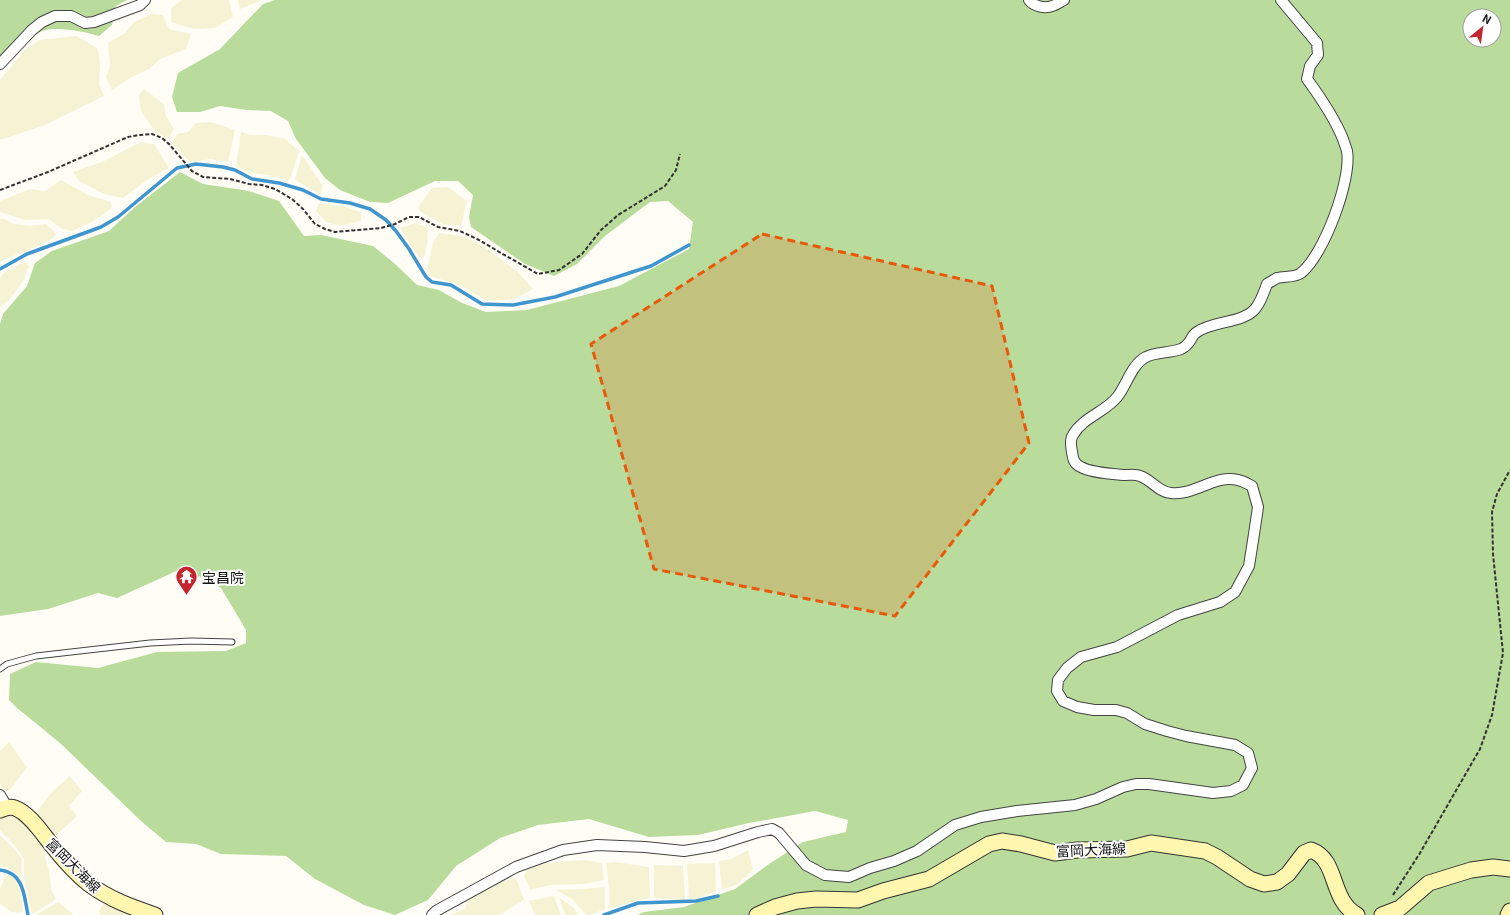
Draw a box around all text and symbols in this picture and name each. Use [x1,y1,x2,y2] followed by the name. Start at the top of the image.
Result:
[1462,8,1502,48] north arrow
[1480,9,1495,27] text: N
[174,564,200,597] temple icon: 宝昌院
[202,567,244,587] place label: 宝昌院
[42,833,106,897] street label: 富岡大海線
[1056,837,1126,861] street label: 富岡大海線

